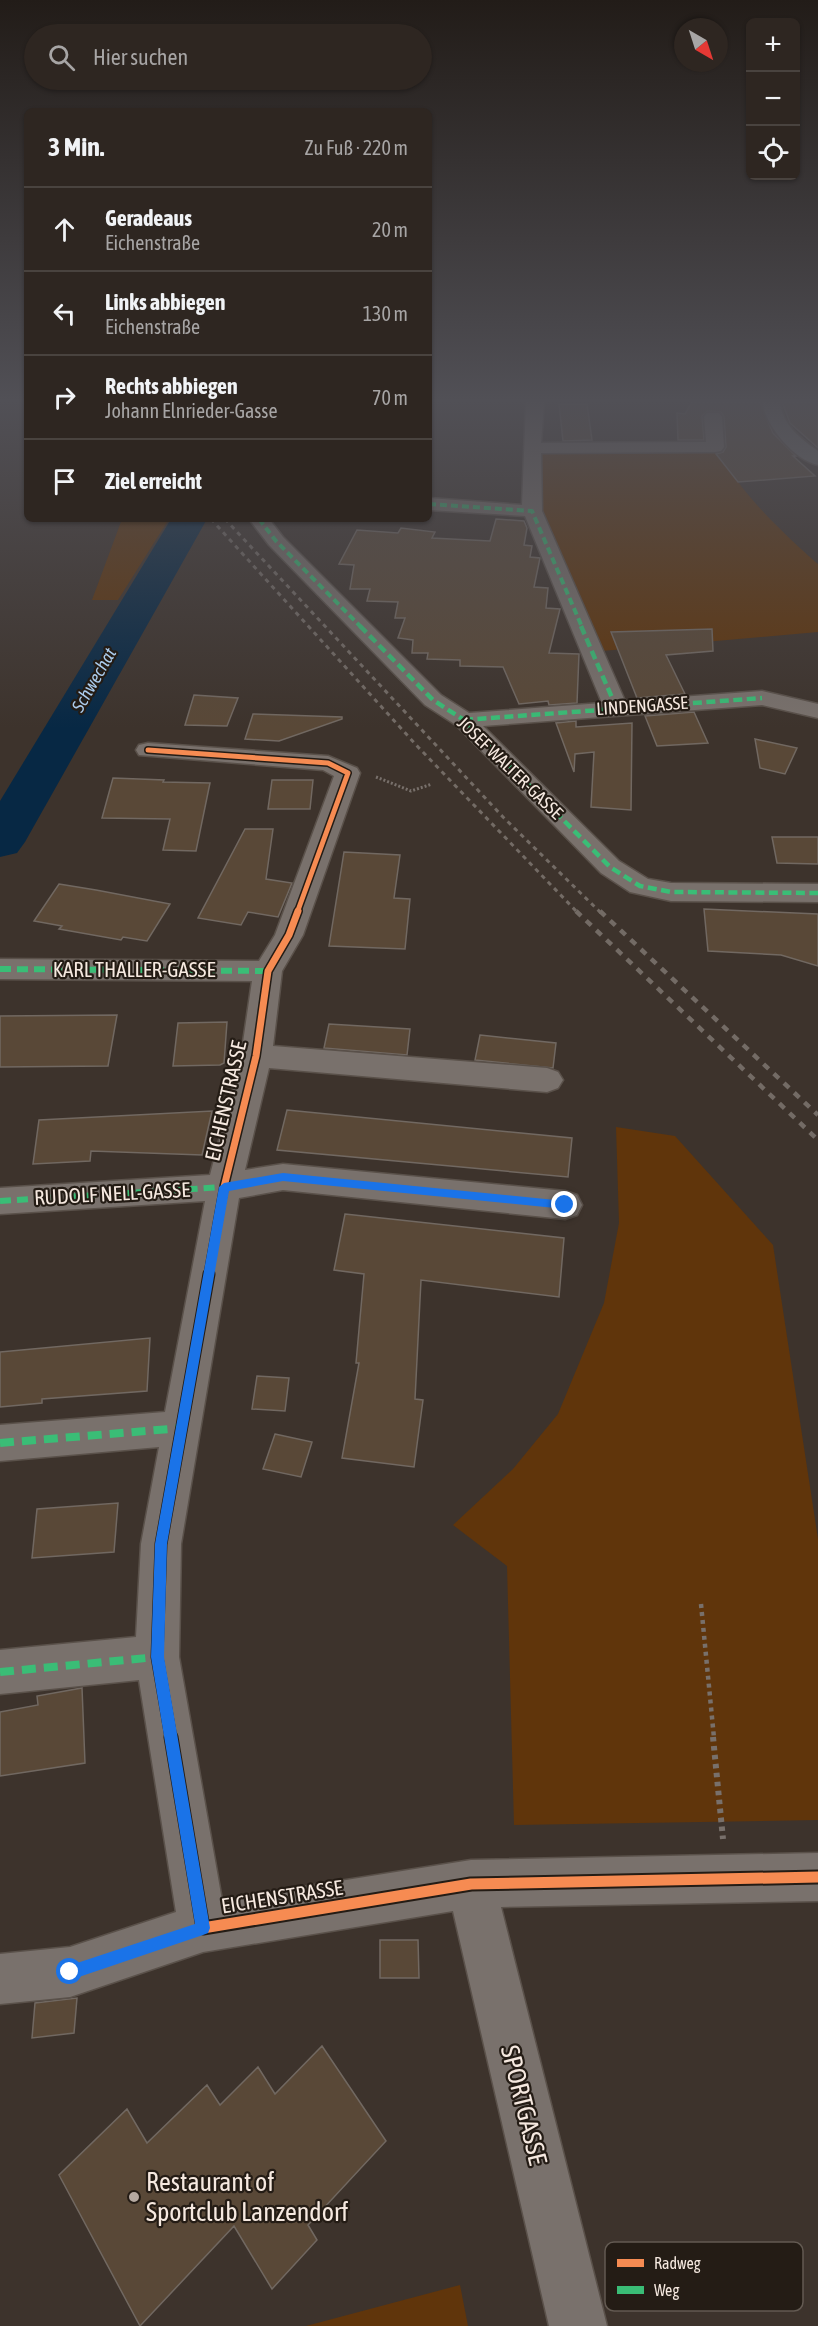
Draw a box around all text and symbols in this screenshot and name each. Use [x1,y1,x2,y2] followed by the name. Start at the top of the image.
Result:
[674,18,728,72] north arrow
[746,18,800,180] map controls
[746,18,800,72] button: +
[24,24,432,90] search box
[45,41,78,74] icon: search
[93,44,188,70] text: Hier suchen
[746,72,800,126] button: −
[746,126,800,180] button: locate
[48,132,104,162] text: 3 Min.
[305,136,408,159] text: Zu Fuß · 220 m
[105,205,192,231] text: Geradeaus
[48,213,81,246] icon: ahead
[372,218,408,241] text: 20 m
[105,231,200,254] text: Eichenstraße
[105,289,226,315] text: Links abbiegen
[48,297,81,330] icon: left
[363,302,408,325] text: 130 m
[105,315,200,338] text: Eichenstraße
[105,373,238,399] text: Rechts abbiegen
[48,381,81,414] icon: right
[372,386,408,409] text: 70 m
[105,399,278,422] text: Johann Elnrieder-Gasse
[48,465,81,498] icon: arrive
[105,468,202,494] text: Ziel erreicht
[66,643,121,716] water label: Schwechat
[595,692,689,719] street label: LINDENGASSE
[453,712,568,823] street label: JOSEF WALTER-GASSE
[53,957,215,981] street label: KARL THALLER-GASSE
[200,1038,251,1163] street label: EICHENSTRASSE
[33,1177,191,1209] street label: RUDOLF NELL-GASSE
[551,1191,577,1217] route end
[219,1875,344,1917] street label: EICHENSTRASSE
[56,1958,82,1984] route start
[495,2042,553,2168] street label: SPORTGASSE
[146,2167,348,2227] place label: Restaurant of Sportclub Lanzendorf
[127,2190,141,2204] marker: Restaurant of Sportclub Lanzendorf
[605,2242,803,2311] legend
[654,2254,701,2273] text: Radweg
[654,2281,679,2300] text: Weg

